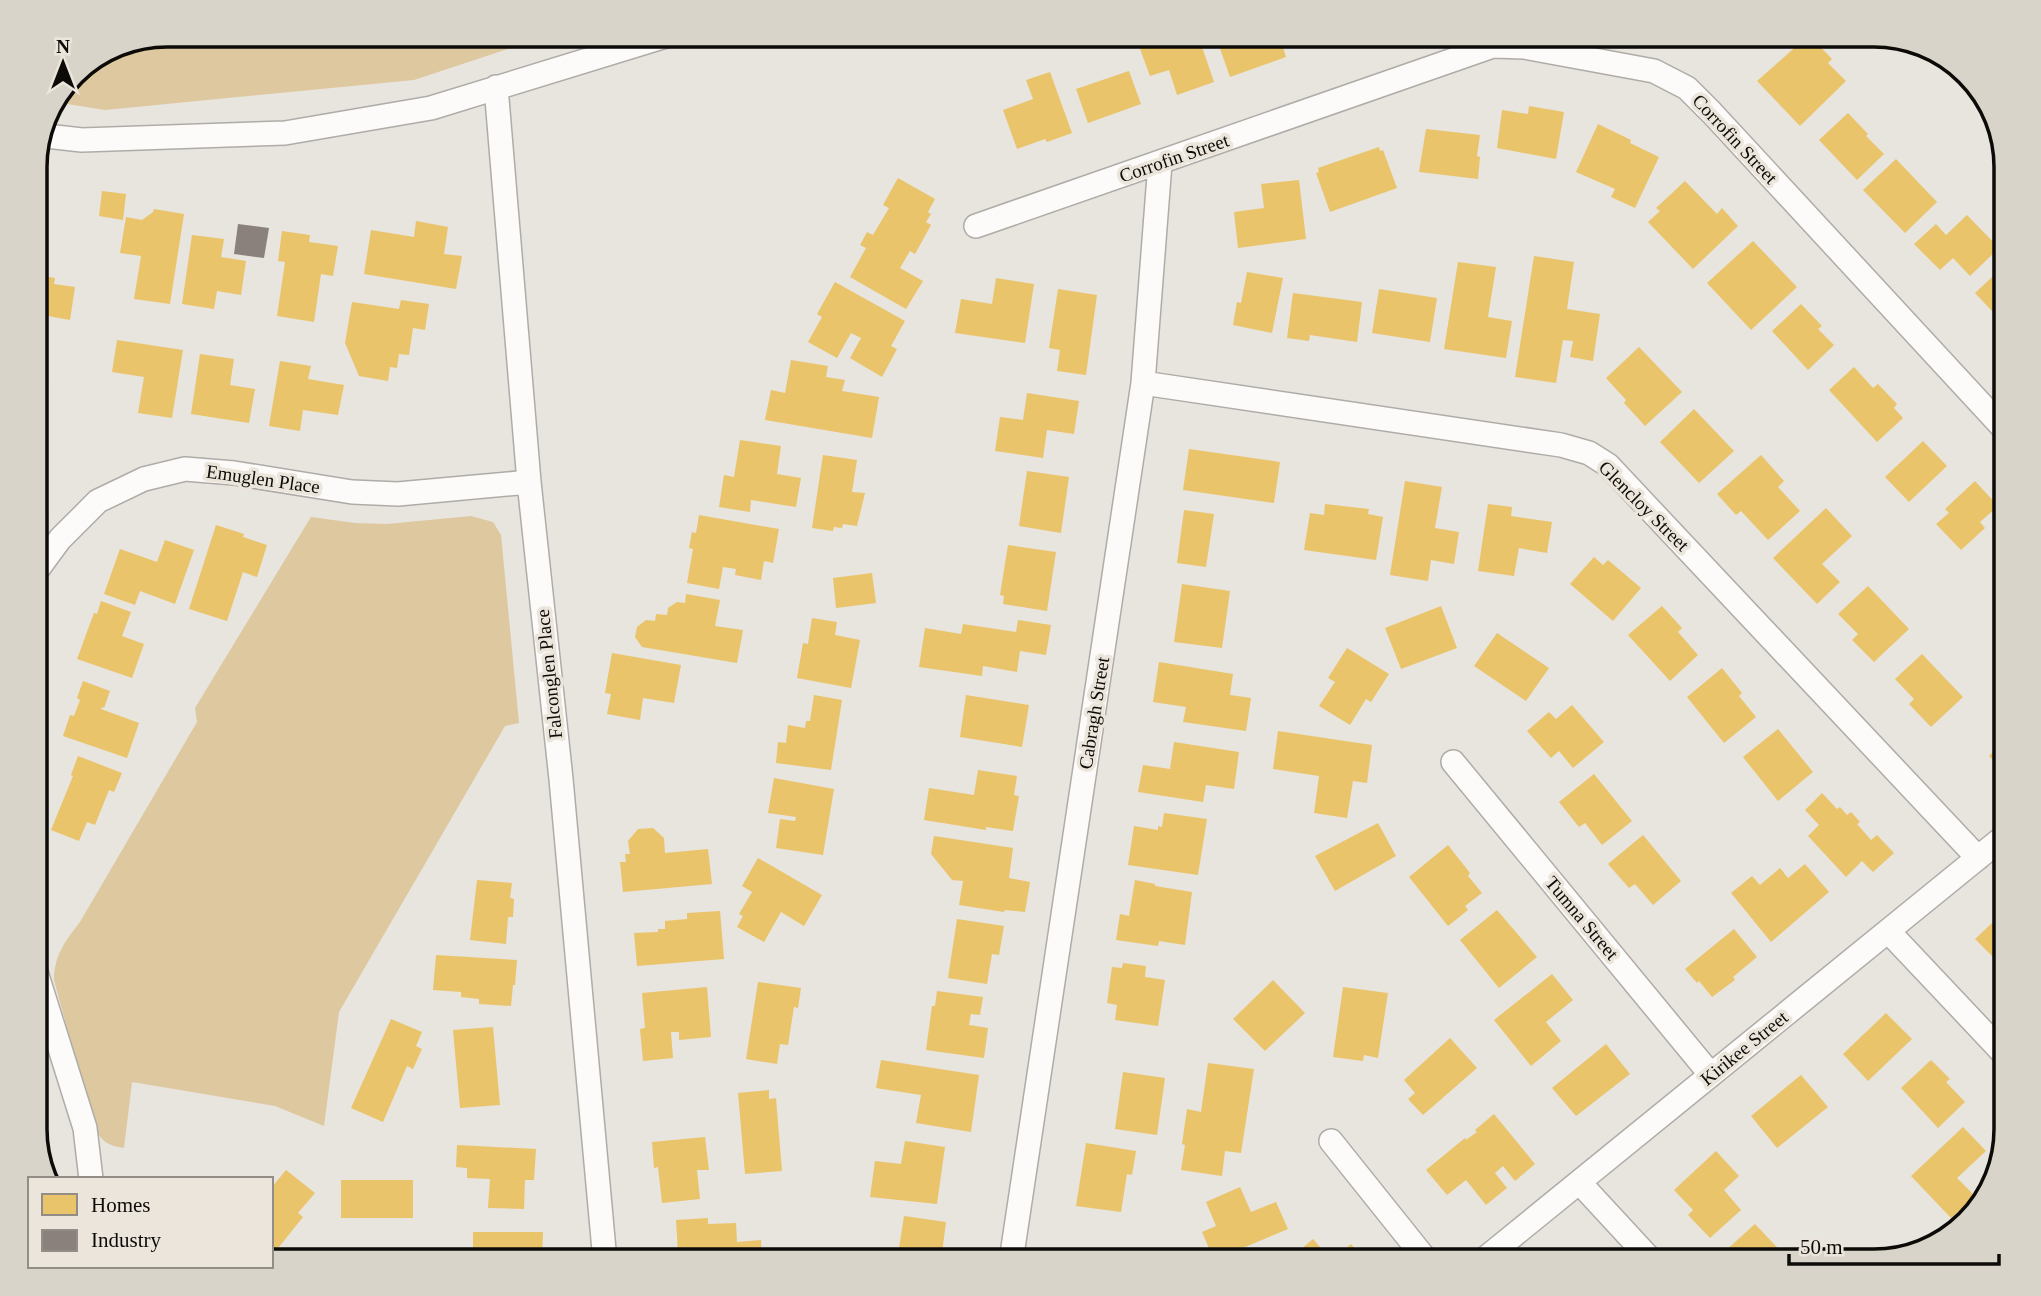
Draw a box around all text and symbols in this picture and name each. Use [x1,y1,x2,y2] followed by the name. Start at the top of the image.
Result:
[28,28,98,98] north arrow
[56,36,70,57] text: N
[1688,90,1782,189] street label: Corrofin Street
[1116,129,1232,187] street label: Corrofin Street
[1595,457,1694,556] street label: Glencloy Street
[205,461,321,497] street label: Emuglen Place
[532,608,566,740] street label: Falconglen Place
[1075,655,1113,771] street label: Cabragh Street
[1541,872,1623,964] street label: Tumna Street
[1696,1006,1792,1090] street label: Kirikee Street
[28,1177,273,1268] legend
[91,1193,151,1217] text: Homes
[1789,1222,1999,1266] scale bar
[91,1228,161,1252] text: Industry
[1800,1235,1843,1259] text: 50 m

